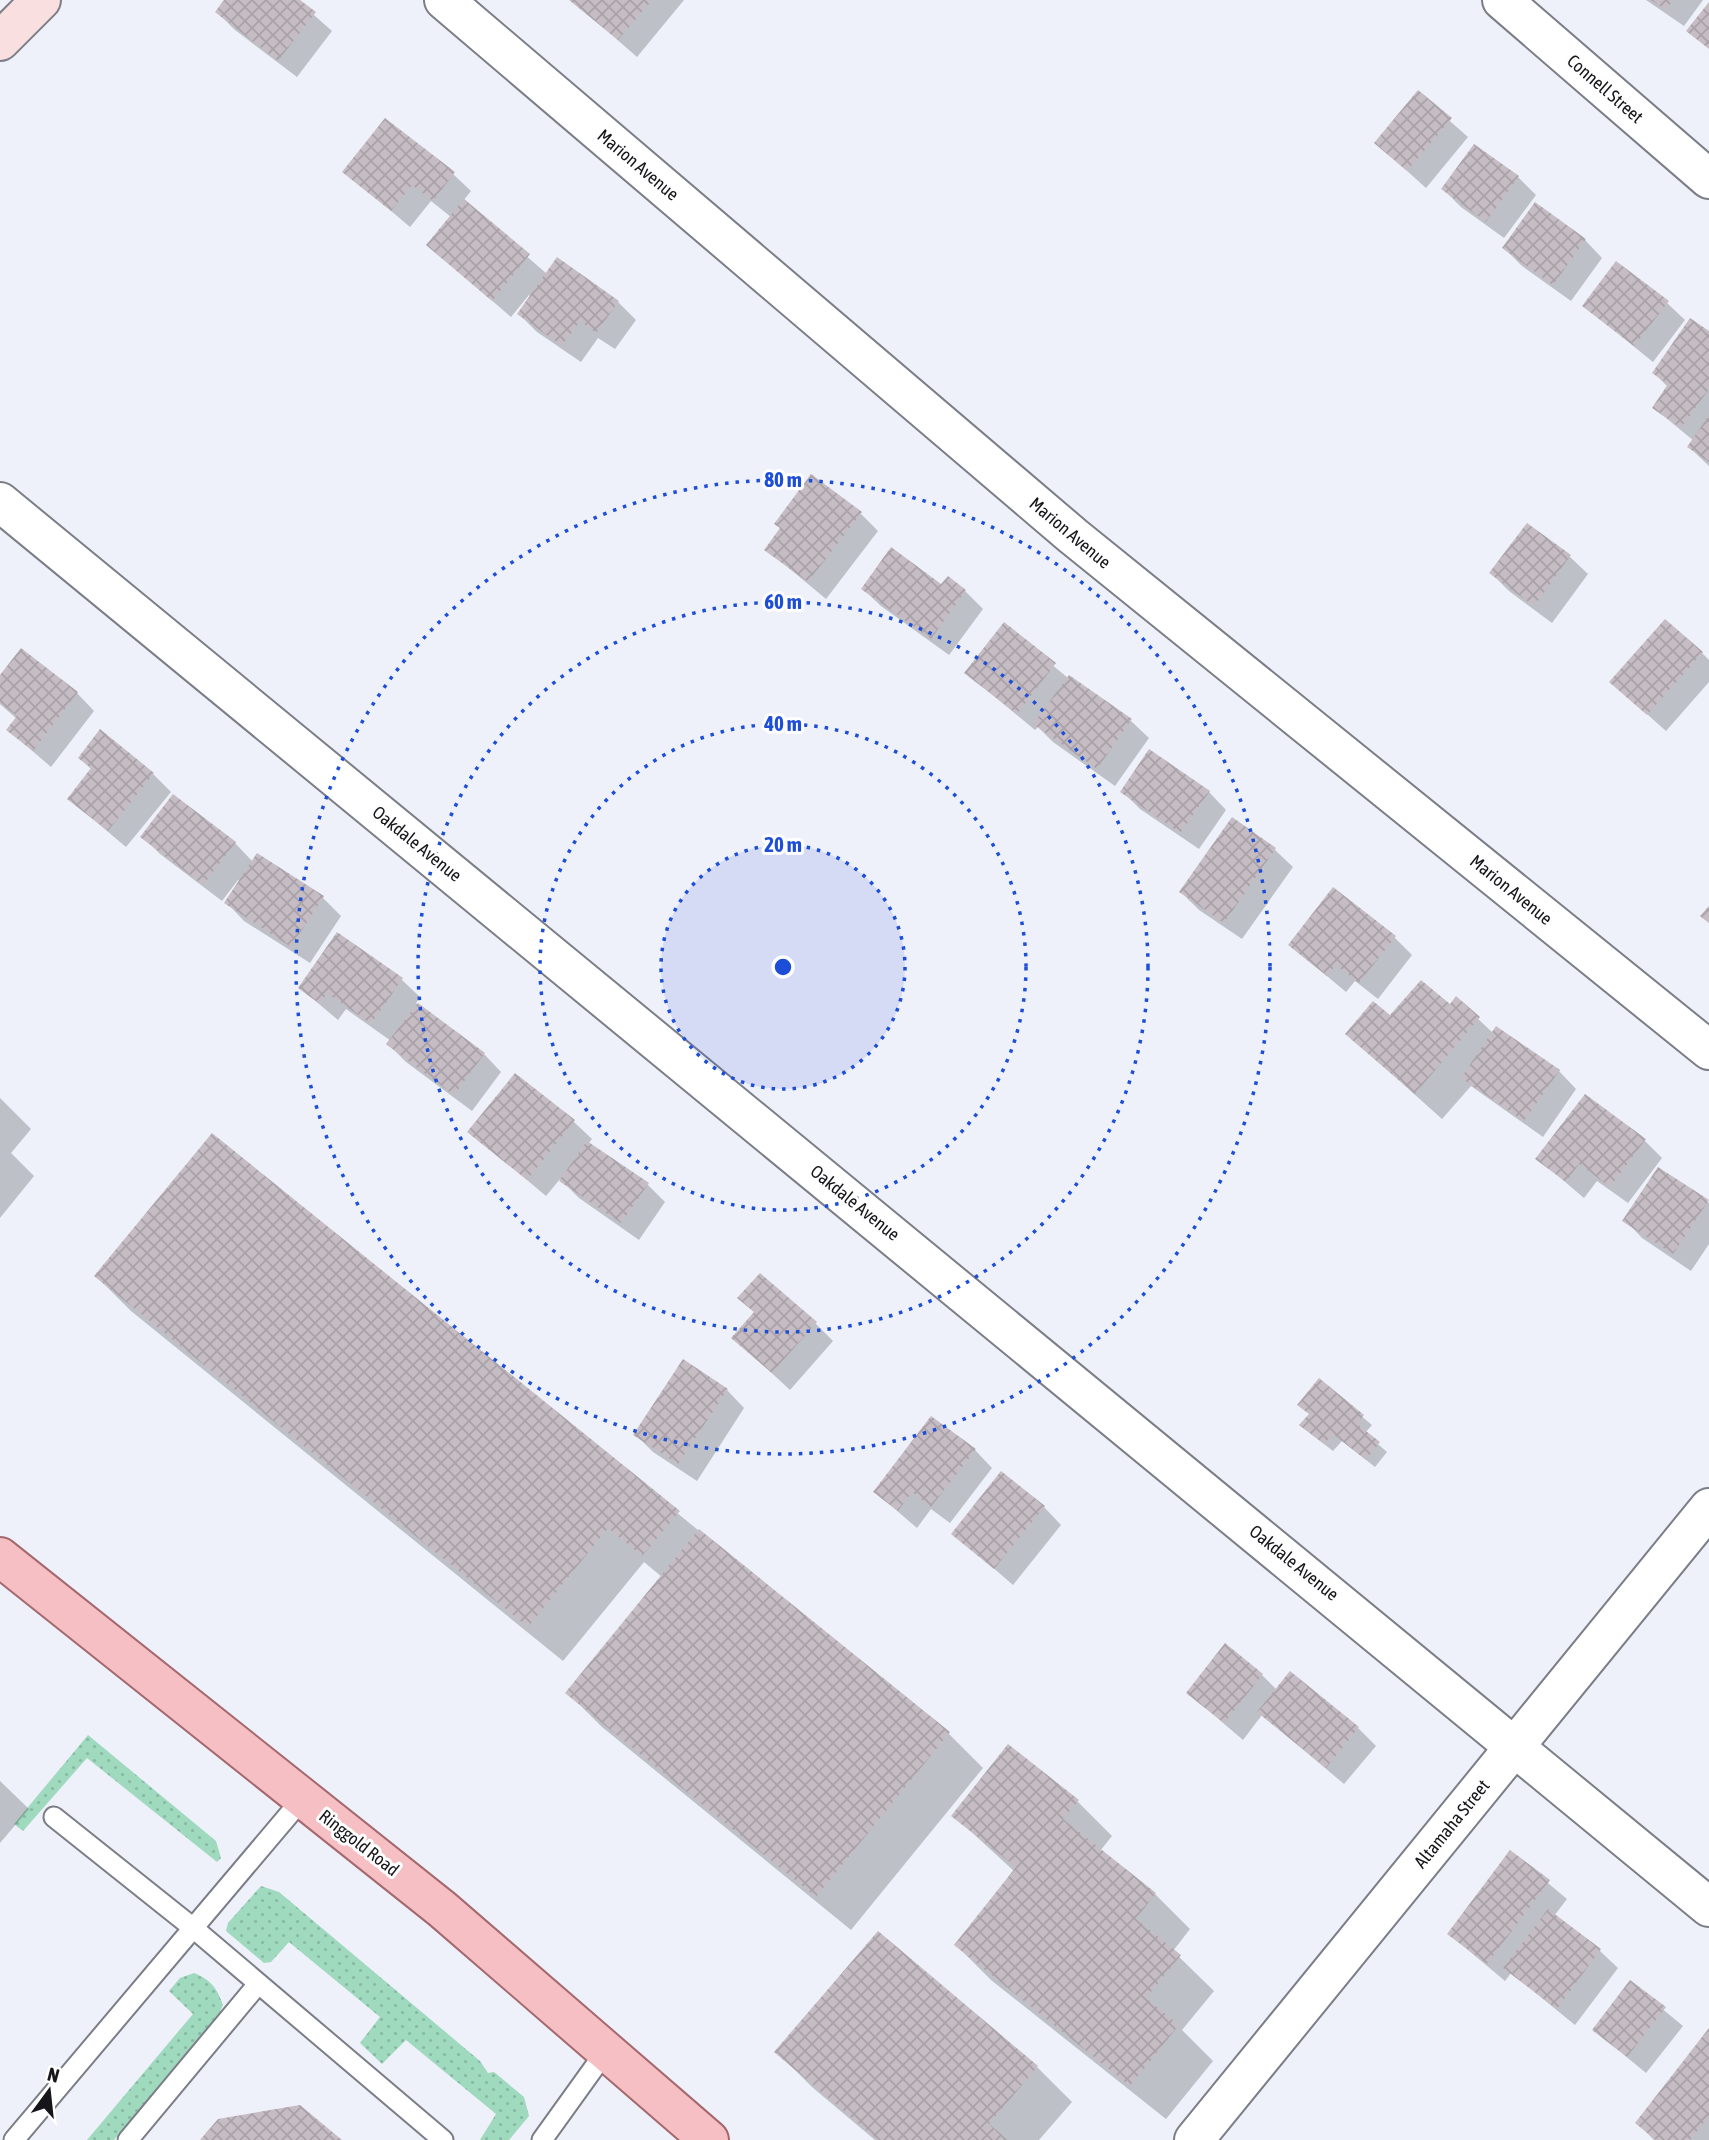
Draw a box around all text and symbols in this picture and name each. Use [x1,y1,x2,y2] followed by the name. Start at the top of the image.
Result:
[1563,50,1648,127] street label: Connell Street
[594,125,683,205] street label: Marion Avenue
[764,467,802,491] text: 80 m
[1026,493,1115,573] street label: Marion Avenue
[764,589,802,613] text: 60 m
[763,711,802,735] text: 40 m
[369,801,466,886] street label: Oakdale Avenue
[764,832,802,856] text: 20 m
[1466,850,1557,929] street label: Marion Avenue
[771,955,795,979] centre of rings
[807,1160,904,1245] street label: Oakdale Avenue
[1246,1520,1343,1605] street label: Oakdale Avenue
[1410,1775,1494,1872] street label: Altamaha Street
[315,1805,403,1880] street label: Ringgold Road
[14,2056,84,2126] north arrow
[45,2063,62,2087] text: N

